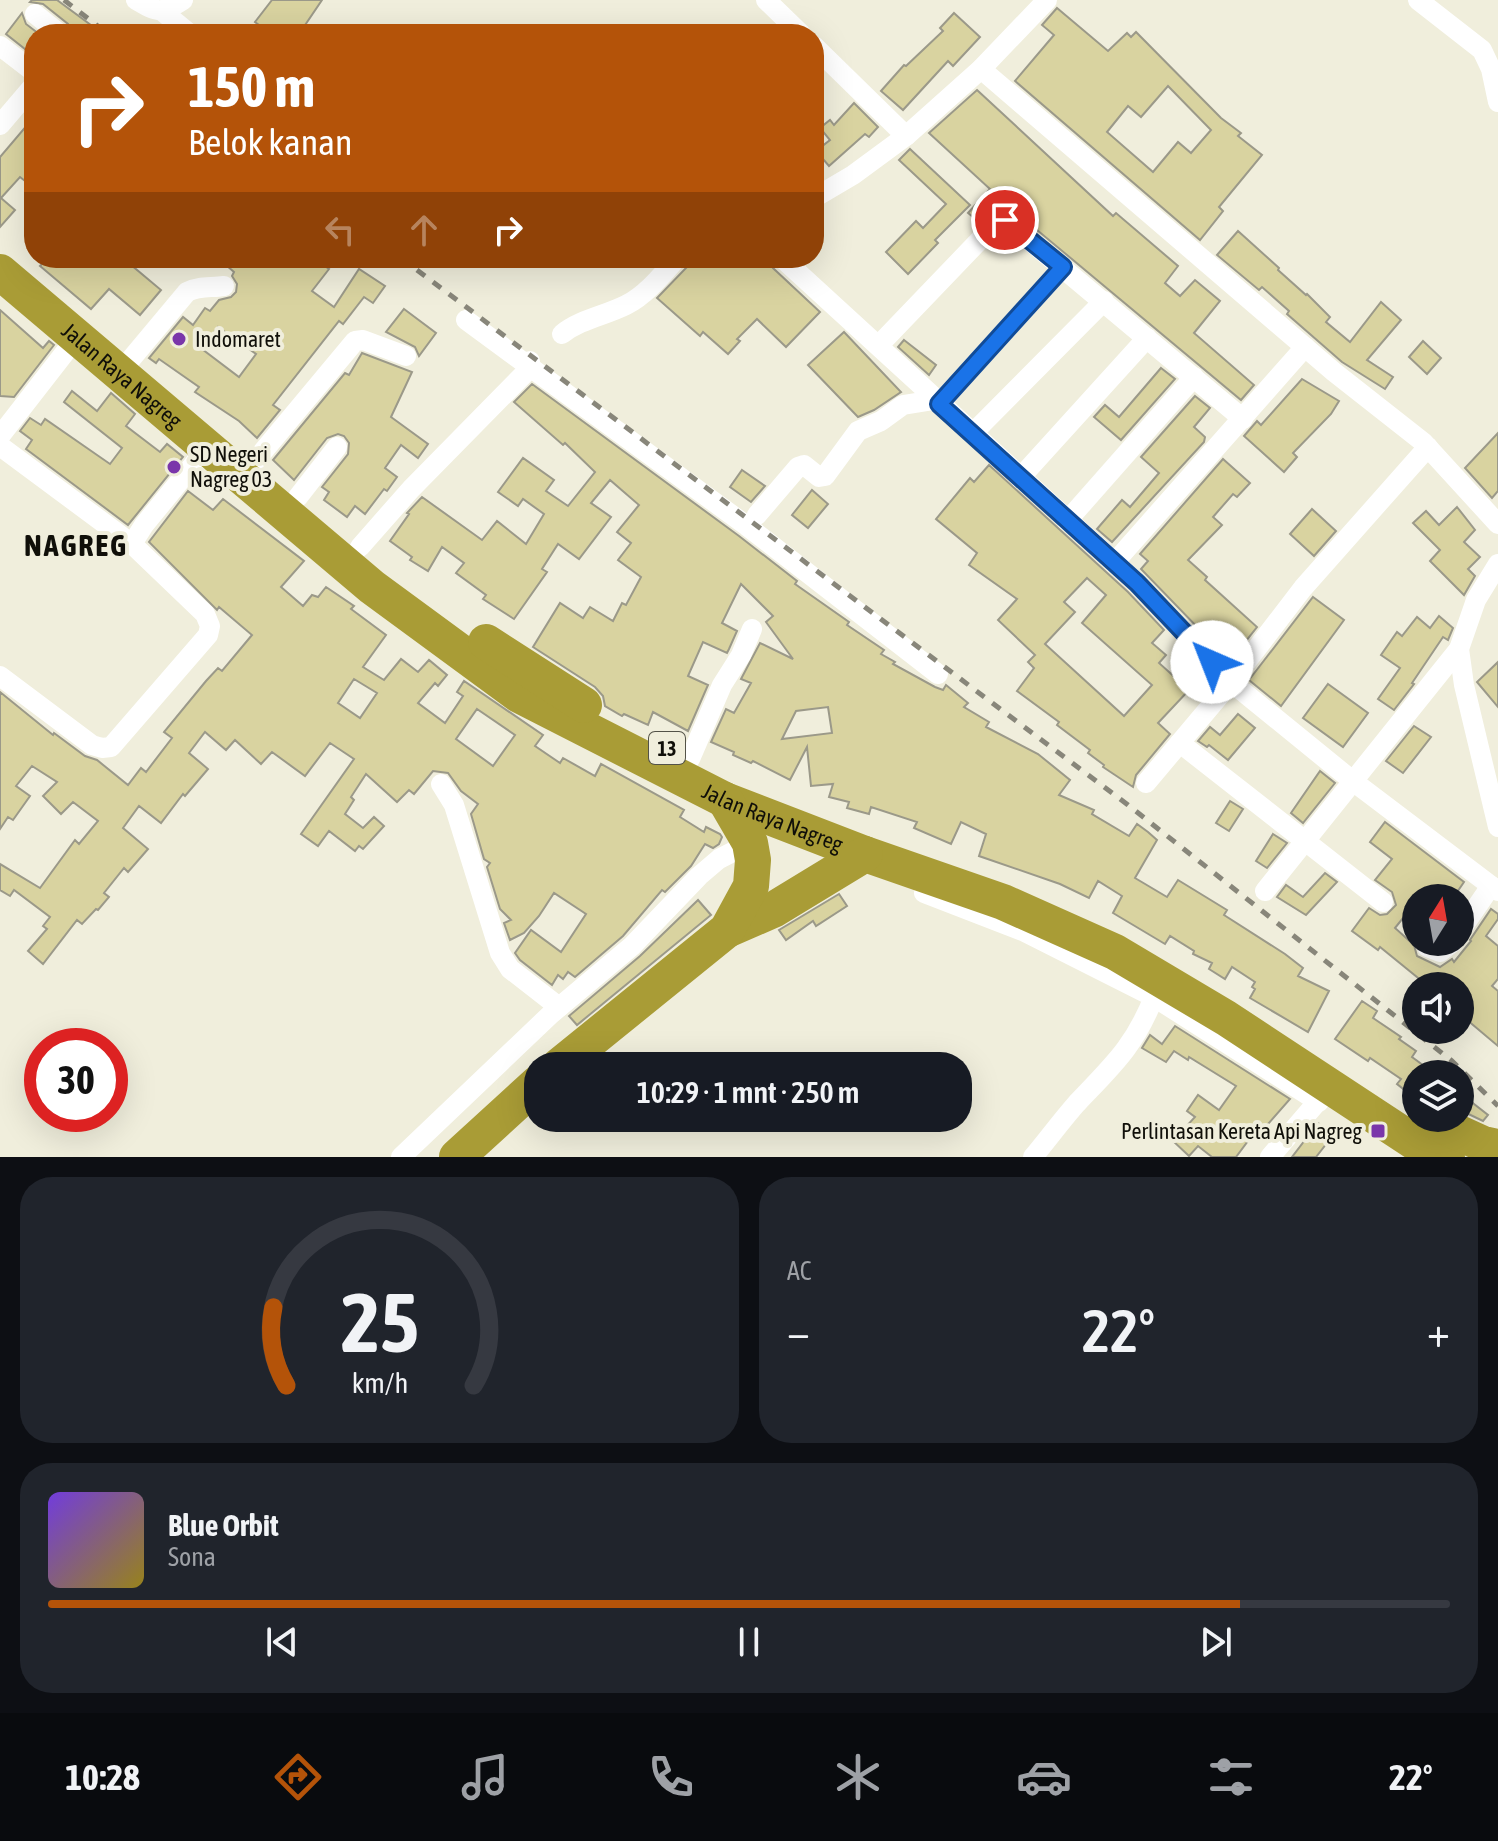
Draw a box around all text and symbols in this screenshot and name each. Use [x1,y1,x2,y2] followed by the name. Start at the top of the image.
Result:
[188,55,315,119] text: 150 m
[56,56,160,160] icon: right
[188,121,353,163] text: Belok kanan
[971,186,1039,254] pin
[983,198,1027,242] icon: arrive
[318,208,362,252] icon: left
[402,208,446,252] icon: ahead
[486,208,530,252] icon: right
[57,317,188,434] street label: Jalan Raya Nagreg
[195,326,281,352] place label: Indomaret
[170,330,188,348] marker: Indomaret
[190,441,272,492] place label: SD Negeri Nagreg 03
[165,458,183,476] marker: SD Negeri Nagreg 03
[24,528,128,562] district label: NAGREG
[1170,620,1254,704] position arrow
[649,732,685,764] road number: 13
[698,778,847,857] street label: Jalan Raya Nagreg
[1402,884,1474,956] north arrow
[1402,884,1474,1132] map controls
[1402,972,1474,1044] button: sound
[24,1028,128,1132] speed limit sign: 30
[1402,1060,1474,1132] button: layers
[637,1075,859,1109] text: 10:29 · 1 mnt · 250 m
[1121,1118,1363,1144] place label: Perlintasan Kereta Api Nagreg
[1369,1122,1387,1140] marker: Perlintasan Kereta Api Nagreg
[787,1256,811,1286] text: AC
[340,1274,419,1370] text: 25
[1082,1296,1155,1365] text: 22°
[787,1306,810,1356] text: −
[1427,1306,1450,1356] text: +
[351,1366,408,1399] text: km/h
[168,1508,279,1542] text: Blue Orbit
[168,1542,216,1572] text: Sona
[260,1620,304,1664] icon: previous
[727,1620,771,1664] icon: pause
[1194,1620,1238,1664] icon: next
[270,1749,326,1805] icon: directions
[457,1749,513,1805] icon: music
[643,1749,699,1805] icon: phone
[830,1749,886,1805] icon: climate
[1016,1749,1072,1805] icon: car
[1203,1749,1259,1805] icon: filters
[65,1756,140,1798] text: 10:28
[1389,1756,1433,1798] text: 22°

